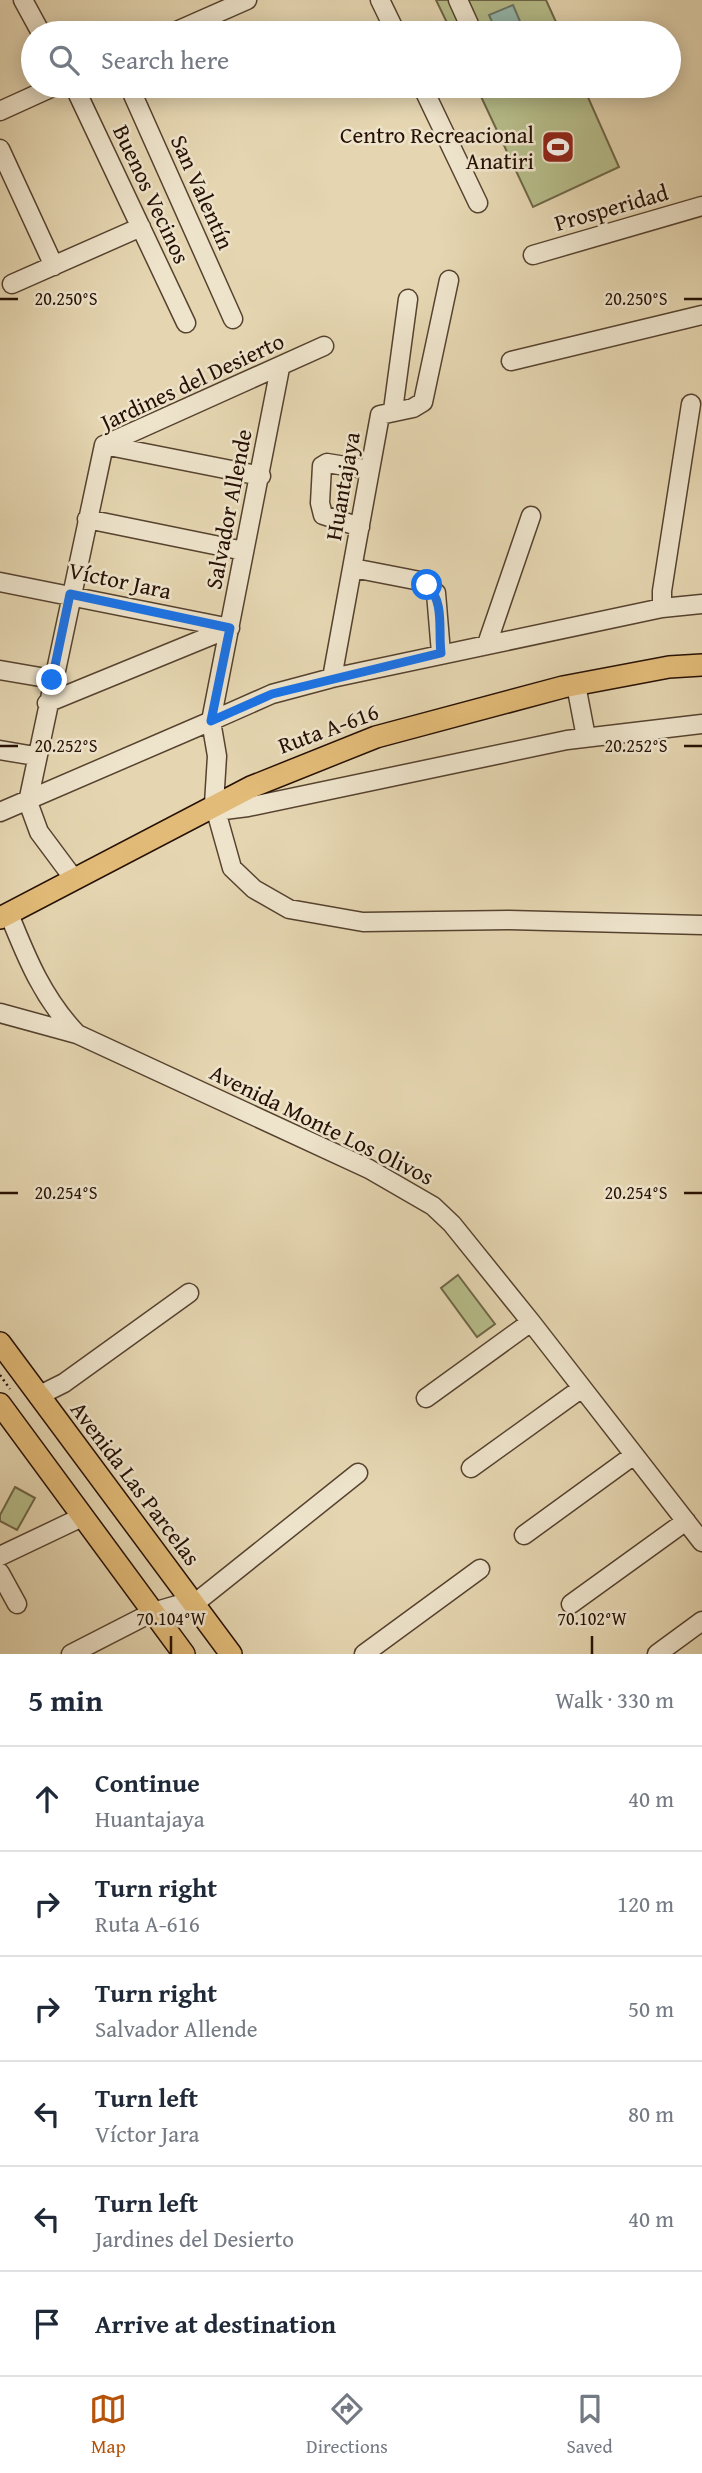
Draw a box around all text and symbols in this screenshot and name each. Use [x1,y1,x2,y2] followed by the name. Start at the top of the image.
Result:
[21,21,681,98] search box
[101,40,229,79] text: Search here
[45,41,83,79] icon: search
[340,118,534,177] place label: Centro Recreacional Anatiri
[105,119,199,269] street label: Buenos Vecinos
[539,128,577,166] sports icon: Centro Recreacional Anatiri
[163,129,243,255] street label: San Valentín
[550,175,672,239] street label: Prosperidad
[35,285,98,312] text: 20.250°S
[605,285,668,312] text: 20.250°S
[92,324,289,439] street label: Jardines del Desierto
[196,426,260,592] street label: Salvador Allende
[316,429,368,543] street label: Huantajaya
[66,553,175,607] street label: Víctor Jara
[411,569,442,600] route start
[36,664,67,695] route end
[273,695,383,761] street label: Ruta A-616
[35,732,98,759] text: 20.252°S
[605,732,668,759] text: 20.252°S
[204,1055,440,1193] street label: Avenida Monte Los Olivos
[35,1179,98,1206] text: 20.254°S
[605,1179,668,1206] text: 20.254°S
[63,1394,209,1572] street label: Avenida Las Parcelas
[136,1605,206,1632] text: 70.104°W
[557,1605,627,1632] text: 70.102°W
[28,1678,103,1722] text: 5 min
[555,1683,674,1716] text: Walk · 330 m
[95,1763,200,1802] text: Continue
[28,1780,66,1818] icon: ahead
[628,1782,674,1815] text: 40 m
[95,1802,205,1835] text: Huantajaya
[95,1868,217,1907] text: Turn right
[28,1885,66,1923] icon: right
[617,1887,674,1920] text: 120 m
[95,1907,200,1940] text: Ruta A-616
[95,1973,217,2012] text: Turn right
[28,1990,66,2028] icon: right
[628,1992,674,2025] text: 50 m
[95,2012,258,2045] text: Salvador Allende
[95,2078,198,2117] text: Turn left
[28,2095,66,2133] icon: left
[628,2097,674,2130] text: 80 m
[95,2117,199,2150] text: Víctor Jara
[95,2183,198,2222] text: Turn left
[28,2200,66,2238] icon: left
[628,2202,674,2235] text: 40 m
[95,2222,294,2255] text: Jardines del Desierto
[95,2304,336,2343] text: Arrive at destination
[28,2305,66,2343] icon: arrive
[89,2390,127,2460] tab: Map
[306,2390,388,2460] tab: Directions
[567,2390,613,2460] tab: Saved

